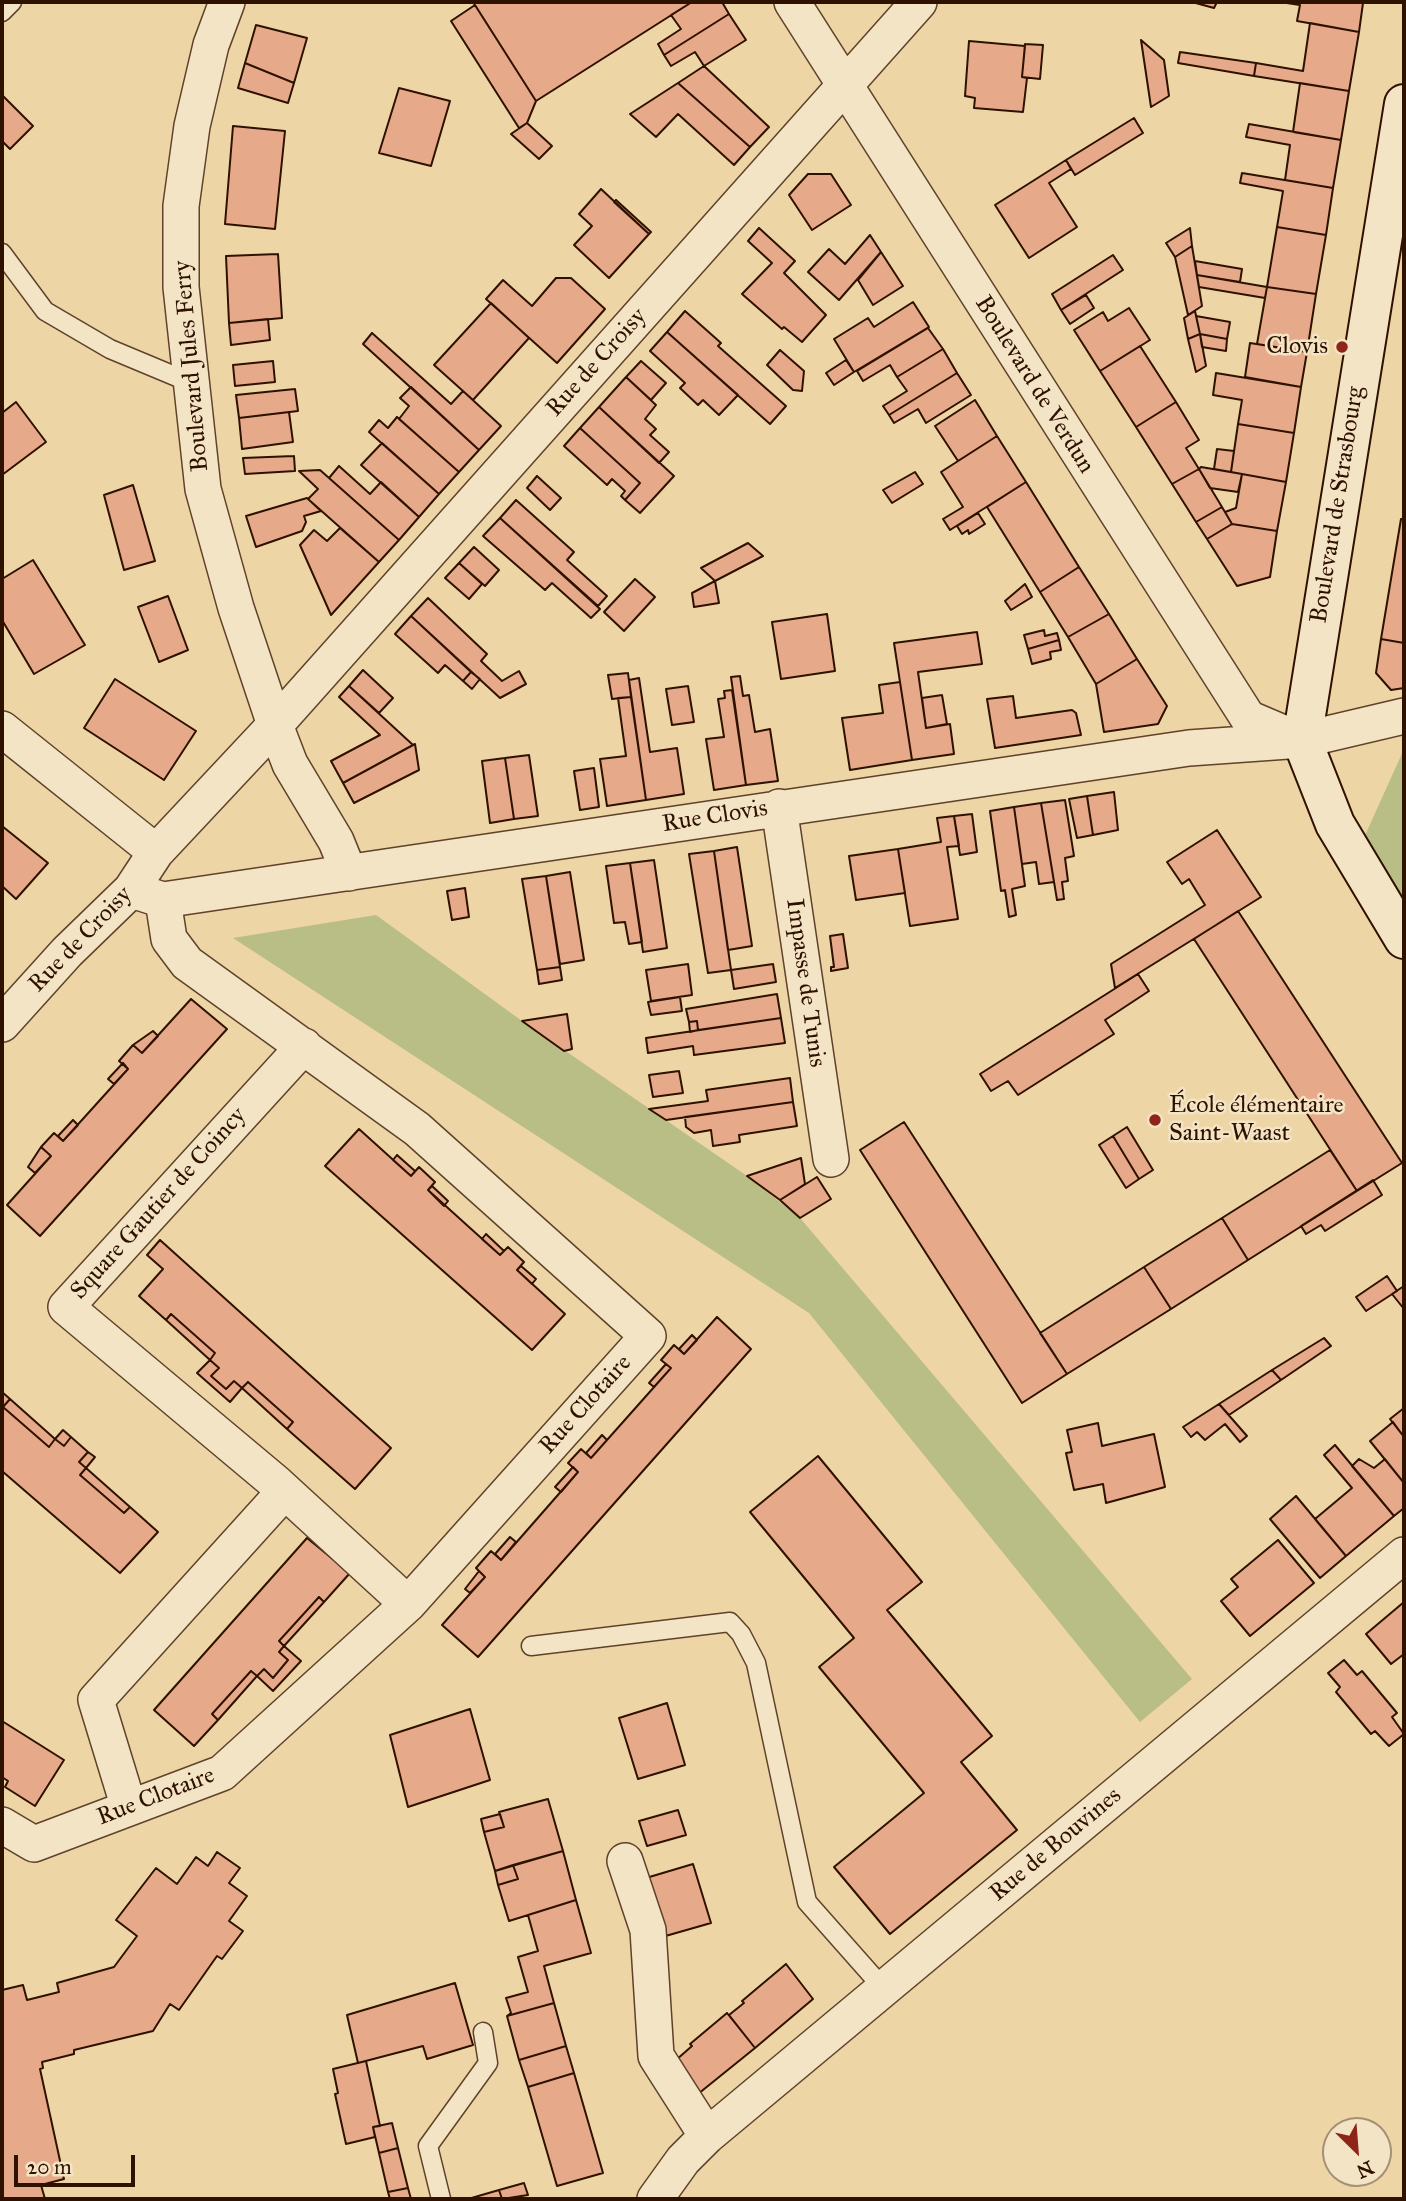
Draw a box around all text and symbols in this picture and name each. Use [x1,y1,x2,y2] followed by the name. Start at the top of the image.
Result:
[168,259,216,473] street label: Boulevard Jules Ferry
[968,291,1100,479] street label: Boulevard de Verdun
[541,303,653,423] street label: Rue de Croisy
[1266,333,1328,361] place label: Clovis
[1334,339,1350,355] marker: Clovis
[1305,385,1371,625] street label: Boulevard de Strasbourg
[660,794,770,840] street label: Rue Clovis
[23,881,139,999] street label: Rue de Croisy
[779,897,831,1069] street label: Impasse de Tunis
[1169,1092,1343,1148] place label: École élémentaire Saint-Waast
[65,1102,253,1306] street label: Square Gautier de Coincy
[1147,1112,1163,1128] marker: École élémentaire Saint-Waast
[534,1349,638,1461] street label: Rue Clotaire
[93,1761,219,1833] street label: Rue Clotaire
[984,1782,1128,1908] street label: Rue de Bouvines
[1322,2117,1392,2187] north arrow
[18,2142,138,2186] scale bar
[27,2154,72,2180] text: 20 m
[1353,2156,1377,2184] text: N

